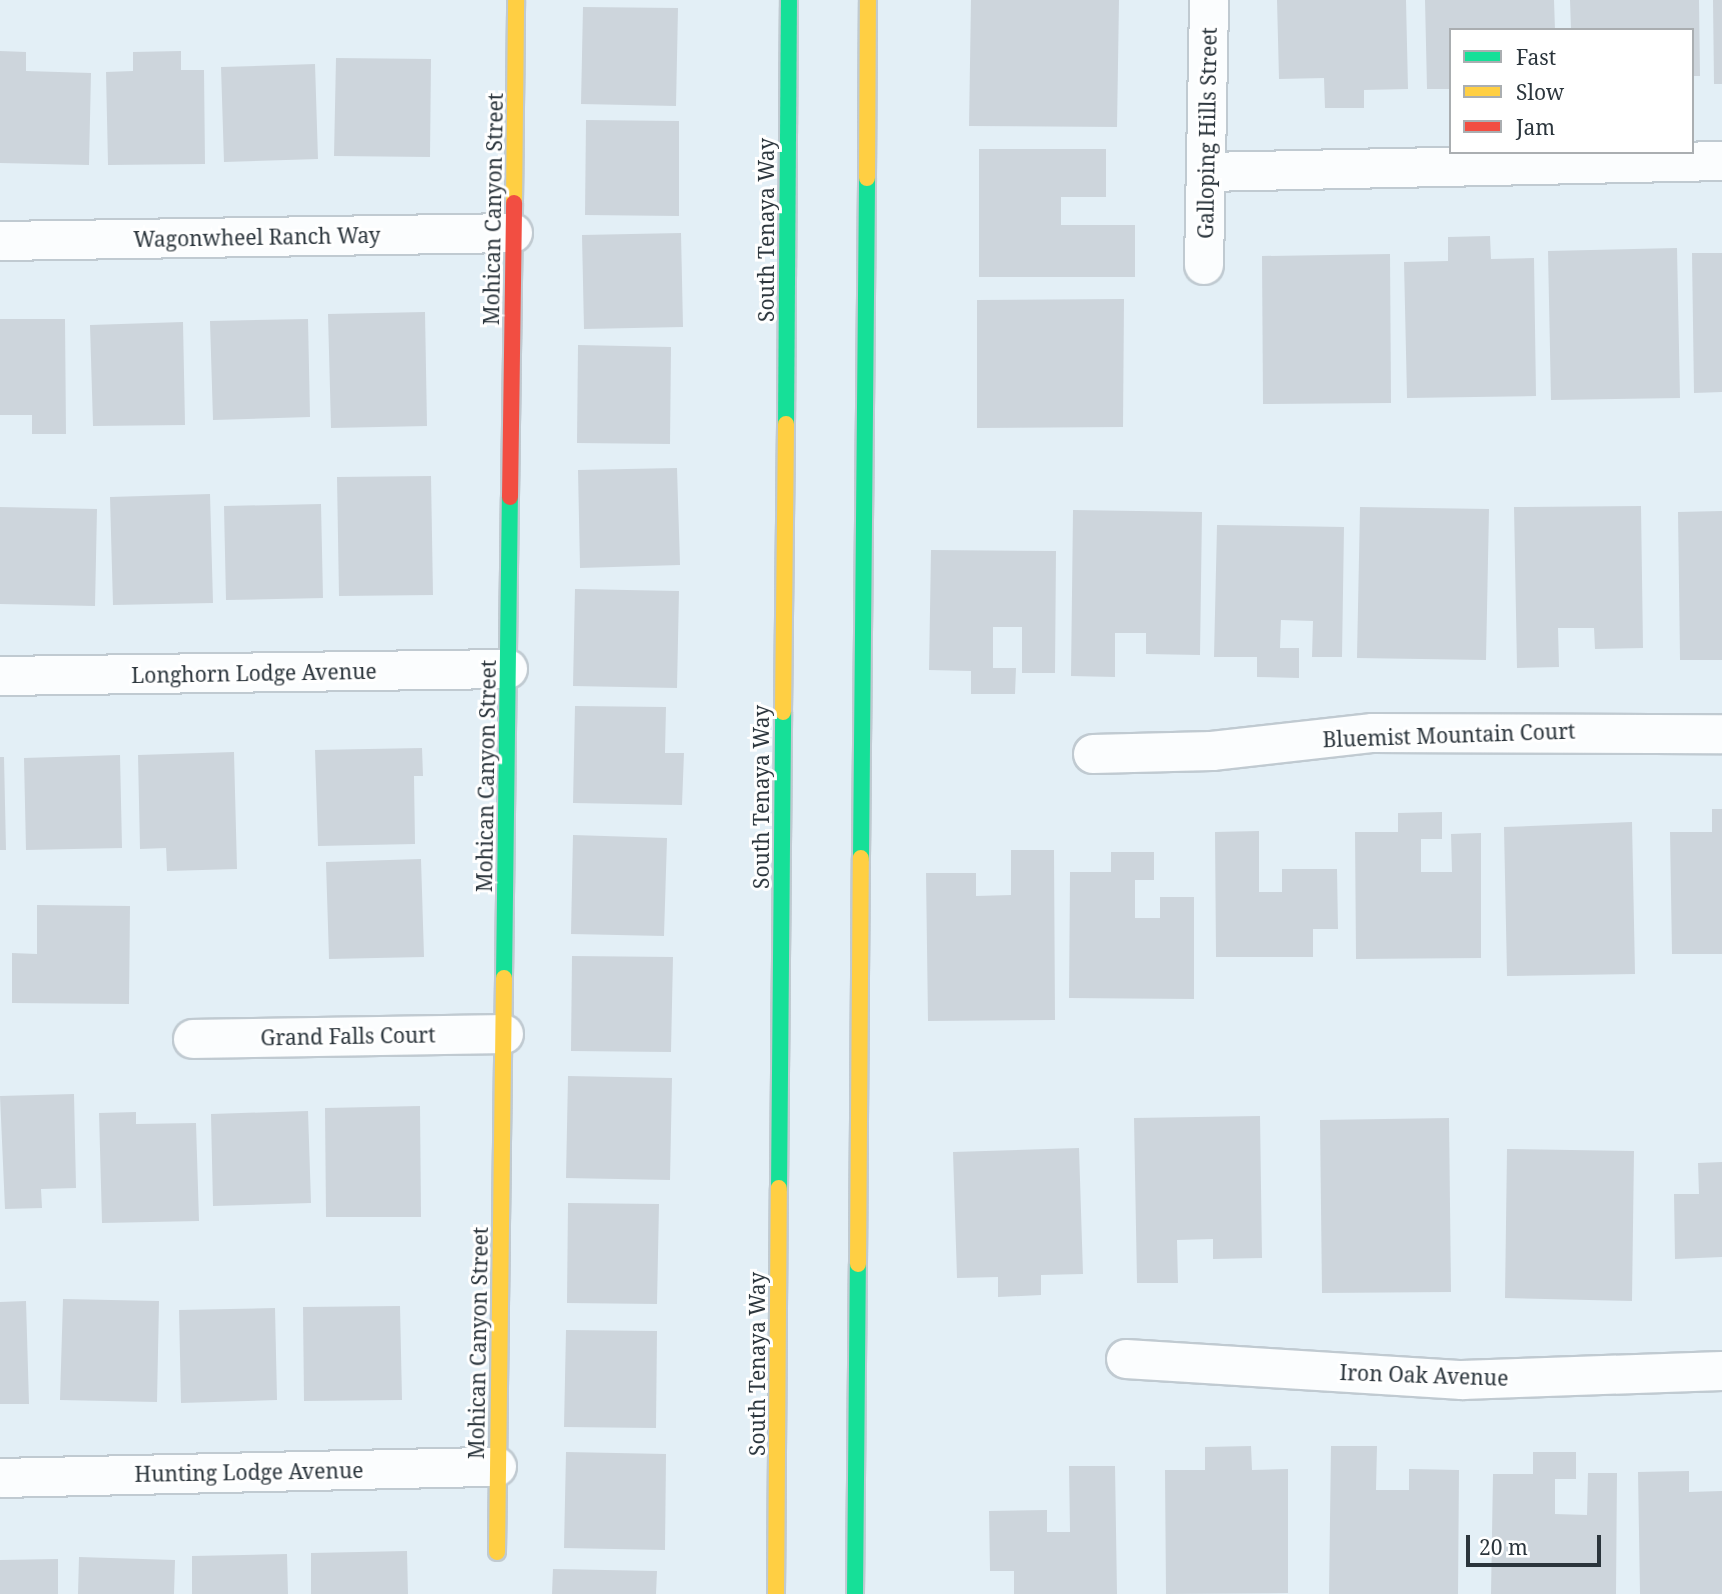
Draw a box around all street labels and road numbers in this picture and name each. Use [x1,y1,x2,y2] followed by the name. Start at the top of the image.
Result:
[1193,27,1221,239] street label: Galloping Hills Street
[478,93,508,325] street label: Mohican Canyon Street
[753,138,779,322] street label: South Tenaya Way
[133,222,381,252] street label: Wagonwheel Ranch Way
[131,658,377,688] street label: Longhorn Lodge Avenue
[471,660,501,892] street label: Mohican Canyon Street
[748,705,774,889] street label: South Tenaya Way
[1322,718,1576,752] street label: Bluemist Mountain Court
[260,1022,436,1050] street label: Grand Falls Court
[463,1227,493,1459] street label: Mohican Canyon Street
[744,1272,770,1456] street label: South Tenaya Way
[1339,1359,1509,1391] street label: Iron Oak Avenue
[134,1457,364,1487] street label: Hunting Lodge Avenue

